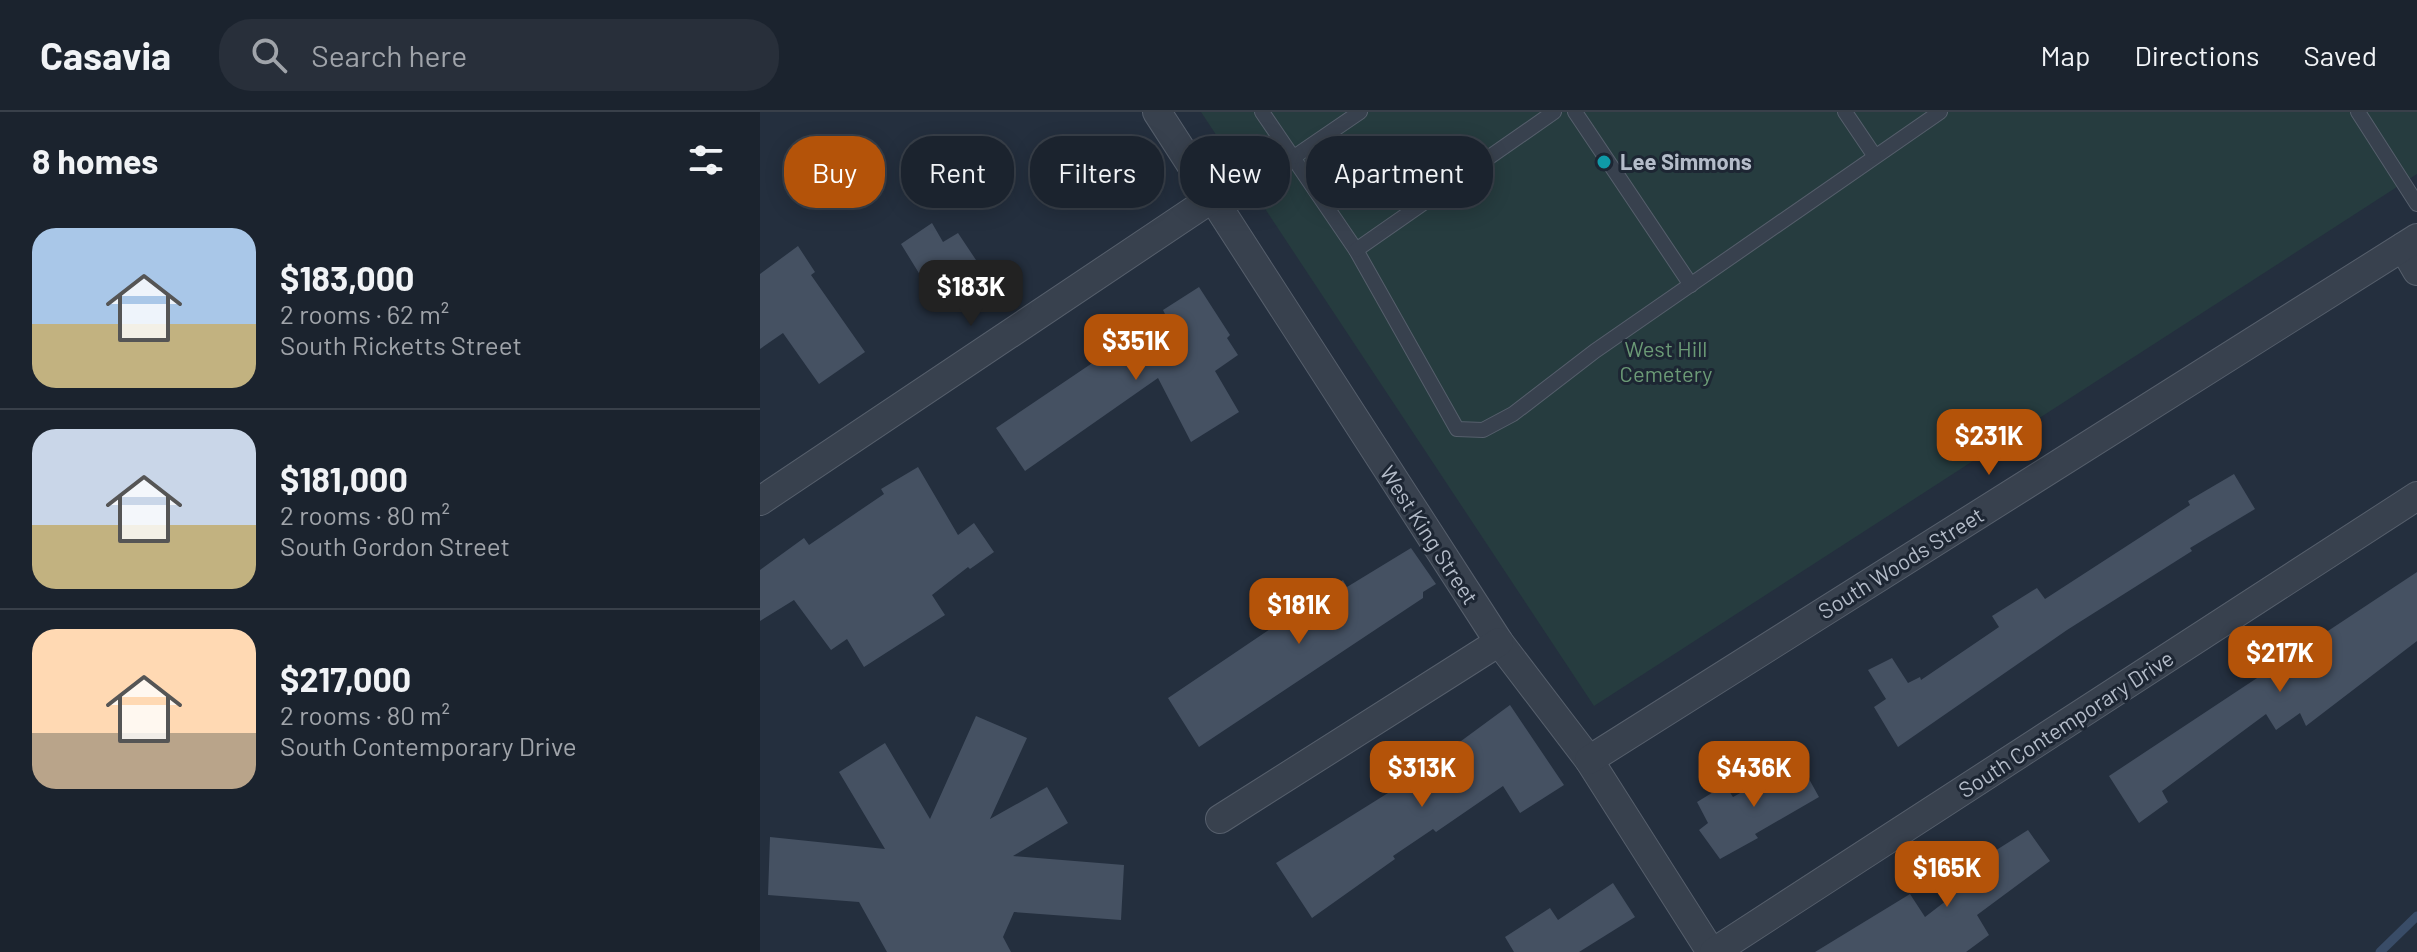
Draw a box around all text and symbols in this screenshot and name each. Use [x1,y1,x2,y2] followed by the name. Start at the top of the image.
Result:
[219,19,779,91] search box
[40,32,171,78] text: Casavia
[247,33,291,77] icon: search
[311,37,467,73] text: Search here
[2041,38,2090,72] text: Map
[2134,38,2260,72] text: Directions
[2304,38,2377,72] text: Saved
[784,136,885,208] chip: Buy
[901,136,1014,208] chip: Rent
[1030,136,1164,208] chip: Filters
[1180,136,1290,208] chip: New
[1306,136,1493,208] chip: Apartment
[684,138,728,182] icon: filters
[32,140,158,181] text: 8 homes
[1620,148,1752,174] place label: Lee Simmons
[1595,153,1613,171] marker: Lee Simmons
[280,257,415,298] text: $183,000
[96,260,192,356] icon: home
[915,260,1027,328] pin: $183K
[937,270,1005,301] text: $183K
[280,298,449,329] text: 2 rooms · 62 m²
[1080,314,1192,382] pin: $351K
[1102,324,1170,355] text: $351K
[280,329,522,360] text: South Ricketts Street
[1620,335,1712,386] park label: West Hill Cemetery
[1933,409,2045,477] pin: $231K
[1955,419,2023,450] text: $231K
[280,458,408,499] text: $181,000
[1375,460,1484,609] street label: West King Street
[96,461,192,557] icon: home
[280,499,450,530] text: 2 rooms · 80 m²
[1813,501,1988,624] street label: South Woods Street
[280,530,510,561] text: South Gordon Street
[1243,578,1355,646] pin: $181K
[1267,588,1331,619] text: $181K
[2224,626,2336,694] pin: $217K
[2246,636,2314,667] text: $217K
[1953,644,2178,802] street label: South Contemporary Drive
[280,658,411,699] text: $217,000
[96,661,192,757] icon: home
[280,699,450,730] text: 2 rooms · 80 m²
[280,730,577,761] text: South Contemporary Drive
[1366,741,1478,809] pin: $313K
[1698,741,1810,809] pin: $436K
[1388,751,1456,782] text: $313K
[1717,751,1791,782] text: $436K
[1891,841,2003,909] pin: $165K
[1913,851,1981,882] text: $165K

